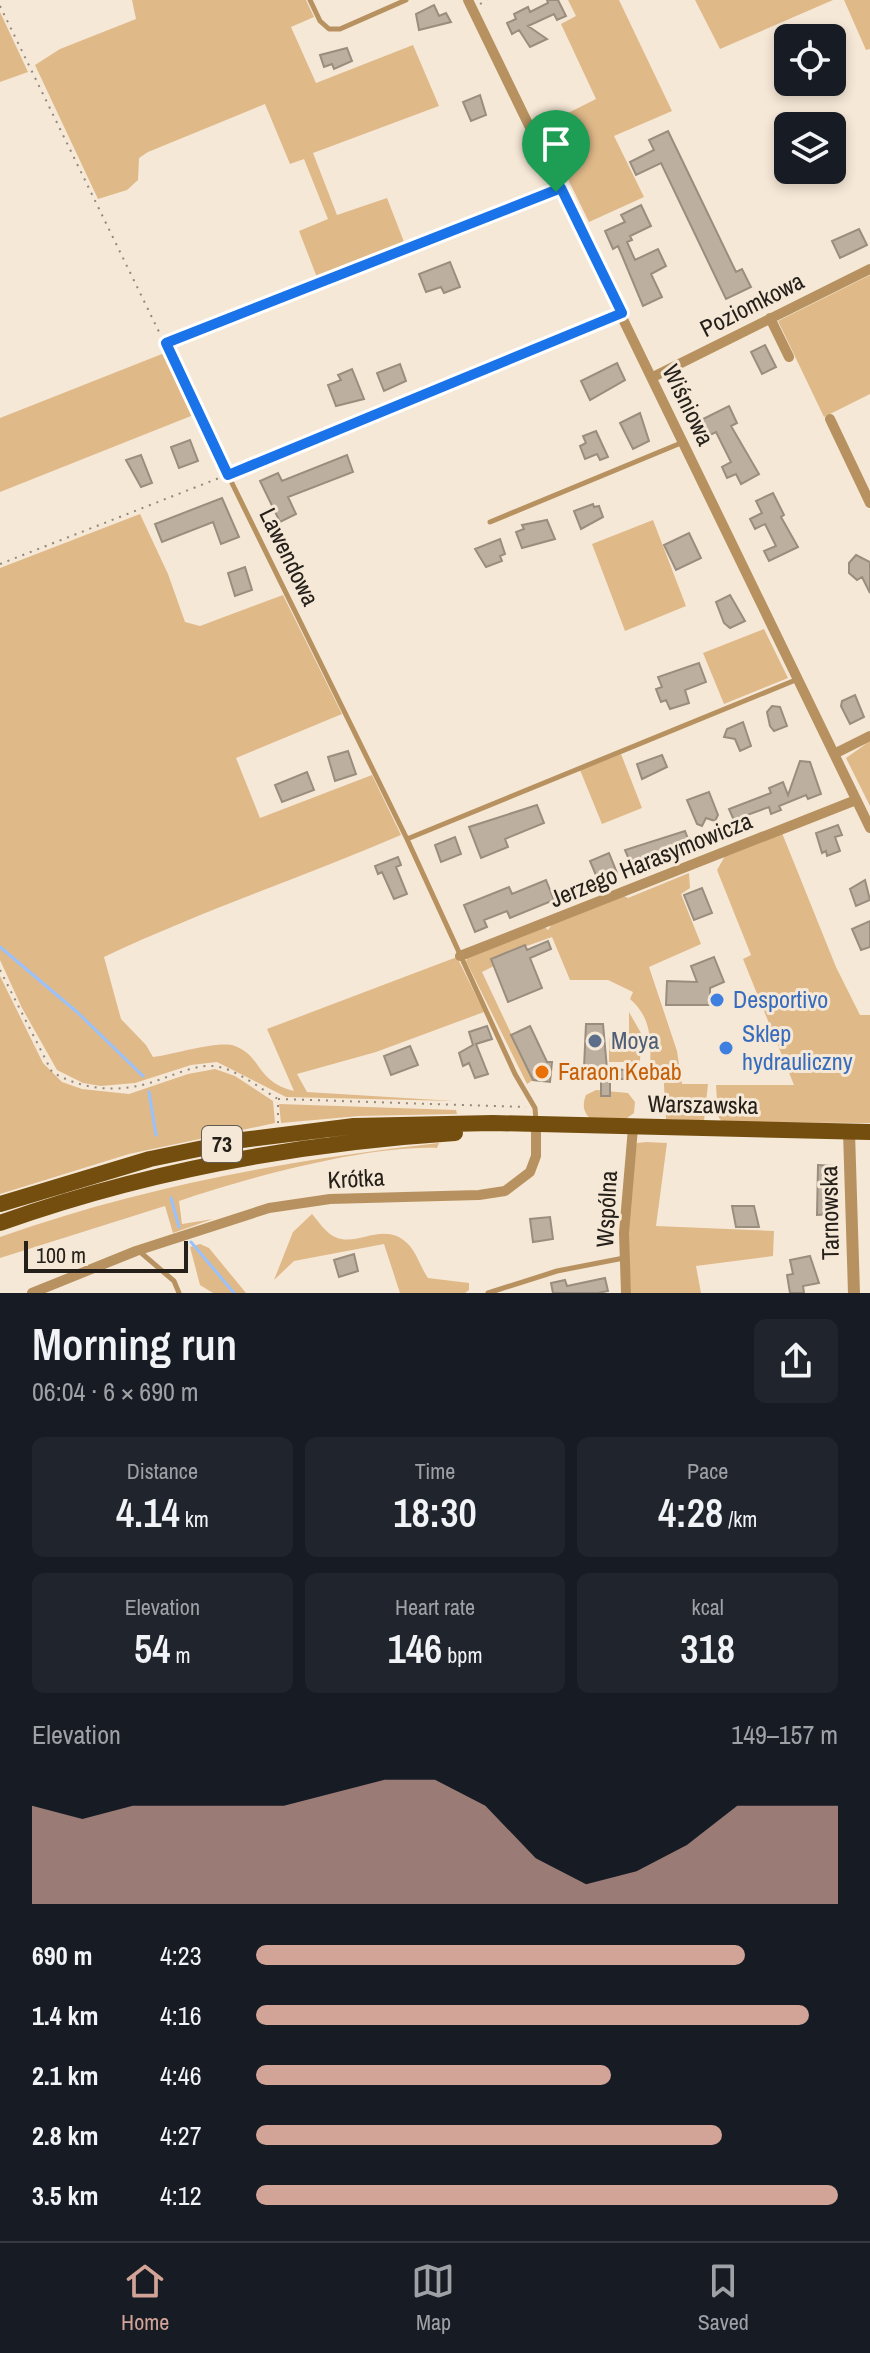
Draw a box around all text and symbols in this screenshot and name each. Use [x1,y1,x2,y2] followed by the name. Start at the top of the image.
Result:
[774,24,846,184] map controls
[774,24,846,96] button: locate
[522,110,590,192] pin
[774,112,846,184] button: layers
[534,122,578,166] icon: arrive
[694,264,809,344] street label: Poziomkowa
[656,359,722,450] street label: Wiśniowa
[252,502,327,611] street label: Lawendowa
[545,804,757,914] street label: Jerzego Harasymowicza
[733,983,828,1015] place label: Desportivo
[708,991,726,1009] marker: Desportivo
[742,1017,853,1077] place label: Sklep hydrauliczny
[611,1024,659,1056] place label: Moya
[586,1032,604,1050] marker: Moya
[717,1039,735,1057] marker: Sklep hydrauliczny
[558,1055,682,1087] place label: Faraon Kebab
[533,1063,551,1081] marker: Faraon Kebab
[647,1087,759,1121] street label: Warszawska
[202,1126,242,1162] road number: 73
[327,1161,385,1195] street label: Krótka
[812,1165,846,1261] street label: Tarnowska
[588,1170,624,1248] street label: Wspólna
[24,1237,188,1273] scale bar
[36,1240,86,1270] text: 100 m
[32,1314,237,1374] text: Morning run
[754,1319,838,1403] button: share
[32,1374,199,1409] text: 06:04 · 6 × 690 m
[127,1456,198,1486] text: Distance
[415,1456,455,1486] text: Time
[687,1456,728,1486] text: Pace
[116,1486,180,1539] text: 4.14
[393,1486,477,1539] text: 18:30
[658,1486,723,1539] text: 4:28
[180,1504,209,1534] text: km
[723,1504,757,1534] text: /km
[125,1592,200,1622] text: Elevation
[395,1592,475,1622] text: Heart rate
[692,1592,724,1622] text: kcal
[134,1622,171,1675] text: 54
[388,1622,442,1675] text: 146
[680,1622,735,1675] text: 318
[171,1640,191,1670] text: m
[442,1640,482,1670] text: bpm
[32,1717,121,1752] text: Elevation
[731,1717,838,1752] text: 149–157 m
[32,1938,92,1973] text: 690 m
[160,1938,202,1973] text: 4:23
[32,1998,98,2033] text: 1.4 km
[160,1998,202,2033] text: 4:16
[32,2058,98,2093] text: 2.1 km
[160,2058,202,2093] text: 4:46
[32,2118,98,2153] text: 2.8 km
[160,2118,202,2153] text: 4:27
[32,2178,98,2213] text: 3.5 km
[160,2178,202,2213] text: 4:12
[121,2259,169,2337] tab: Home
[411,2259,455,2337] tab: Map
[698,2259,749,2337] tab: Saved

